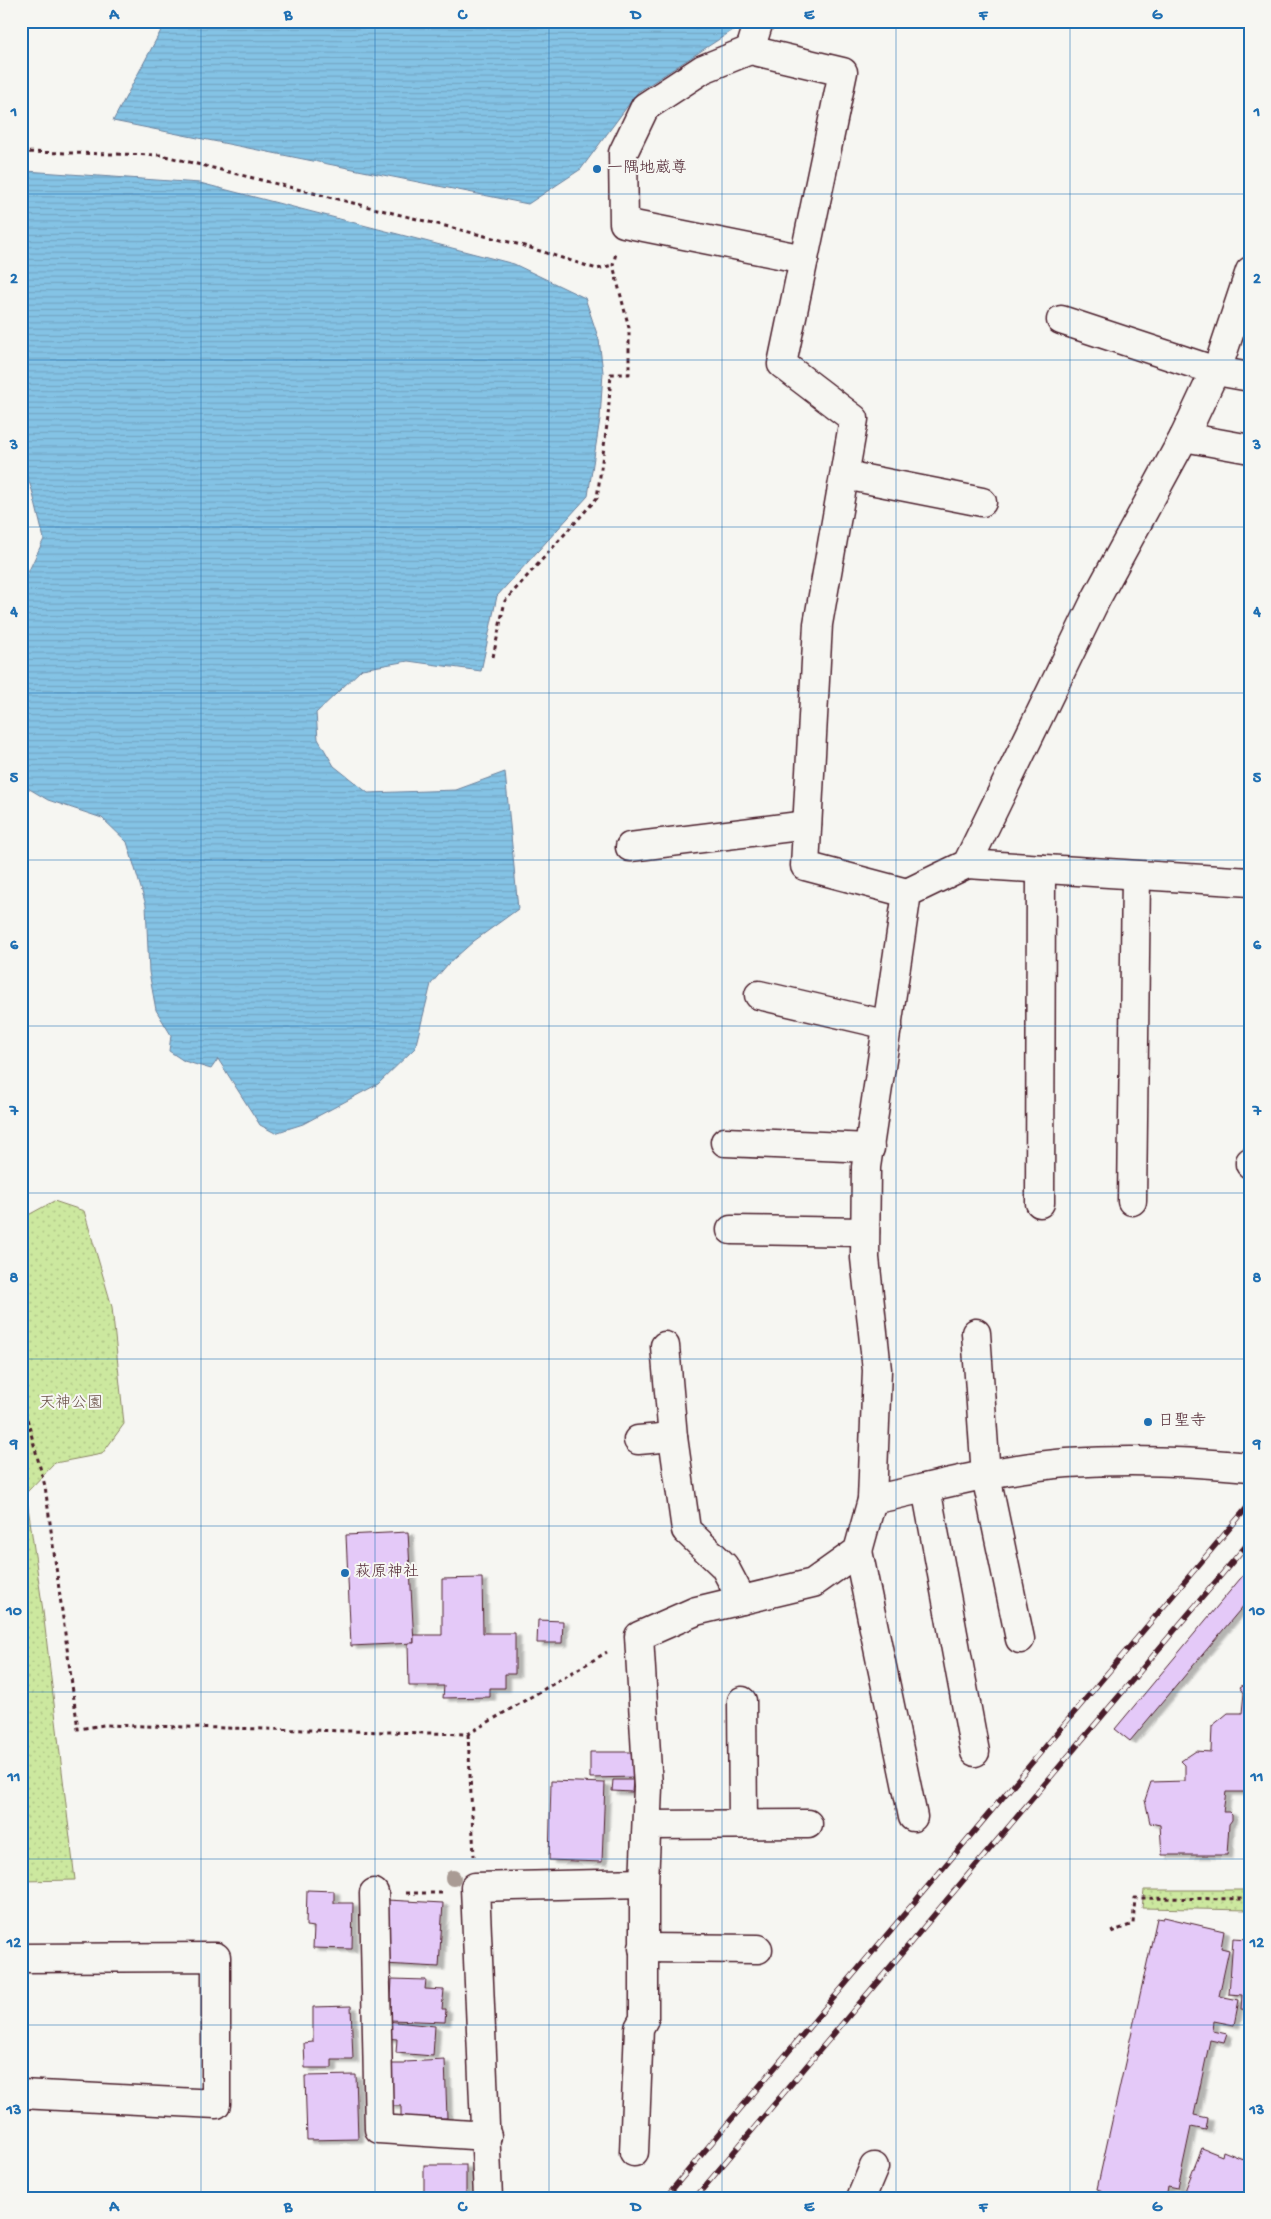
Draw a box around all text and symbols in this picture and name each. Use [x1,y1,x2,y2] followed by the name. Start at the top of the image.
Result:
[108,7,120,26] text: A
[283,7,293,26] text: B
[457,7,468,26] text: C
[629,7,642,26] text: D
[804,7,815,26] text: E
[978,7,989,26] text: F
[1152,7,1163,26] text: G
[10,104,17,123] text: 1
[1253,104,1260,123] text: 1
[607,158,687,179] place label: 一隅地蔵尊
[591,163,603,175] marker: 一隅地蔵尊
[10,271,18,290] text: 2
[1253,271,1261,290] text: 2
[9,437,18,456] text: 3
[1252,437,1261,456] text: 3
[9,604,18,623] text: 4
[1252,604,1261,623] text: 4
[10,770,19,789] text: 5
[1253,770,1262,789] text: 5
[10,937,19,956] text: 6
[1253,937,1262,956] text: 6
[9,1103,19,1122] text: 7
[1252,1103,1262,1122] text: 7
[10,1270,19,1289] text: 8
[1253,1270,1262,1289] text: 8
[39,1394,103,1414] park label: 天神公園
[1158,1412,1206,1432] place label: 日聖寺
[1142,1416,1154,1428] marker: 日聖寺
[9,1436,18,1455] text: 9
[1252,1436,1261,1455] text: 9
[355,1563,419,1583] place label: 萩原神社
[339,1567,351,1579] marker: 萩原神社
[5,1603,22,1622] text: 10
[1248,1603,1265,1622] text: 10
[7,1769,20,1788] text: 11
[1250,1769,1263,1788] text: 11
[6,1935,21,1954] text: 12
[1249,1935,1264,1954] text: 12
[6,2102,21,2121] text: 13
[1249,2102,1264,2121] text: 13
[108,2199,120,2218] text: A
[283,2199,293,2218] text: B
[457,2199,468,2218] text: C
[629,2199,642,2218] text: D
[804,2199,815,2218] text: E
[978,2199,989,2218] text: F
[1152,2199,1163,2218] text: G

